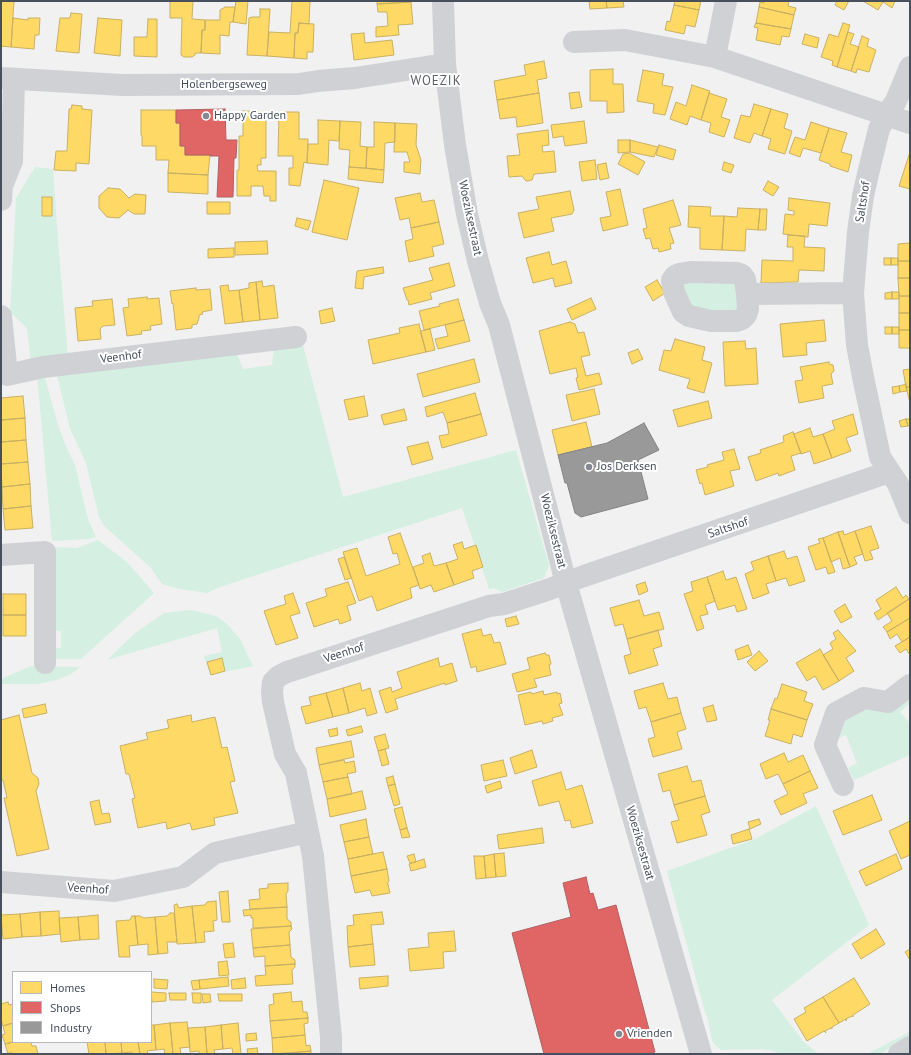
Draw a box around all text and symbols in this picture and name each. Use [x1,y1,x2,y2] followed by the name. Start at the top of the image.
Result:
[410,73,462,89] district label: WOEZIK
[181,78,267,92] street label: Holenbergseweg
[214,109,286,123] place label: Happy Garden
[201,111,211,121] marker: Happy Garden
[455,179,485,257] street label: Woeziksestraat
[853,180,873,224] street label: Saltshof
[100,347,142,367] street label: Veenhof
[597,460,657,474] place label: Jos Derksen
[584,462,594,472] marker: Jos Derksen
[537,492,569,570] street label: Woeziksestraat
[706,514,750,542] street label: Saltshof
[322,640,366,666] street label: Veenhof
[623,804,657,882] street label: Woeziksestraat
[67,880,109,898] street label: Veenhof
[12,971,152,1043] legend
[50,980,85,995] text: Homes
[50,1000,81,1015] text: Shops
[50,1020,92,1035] text: Industry
[627,1027,672,1041] place label: Vrienden
[614,1029,624,1039] marker: Vrienden

